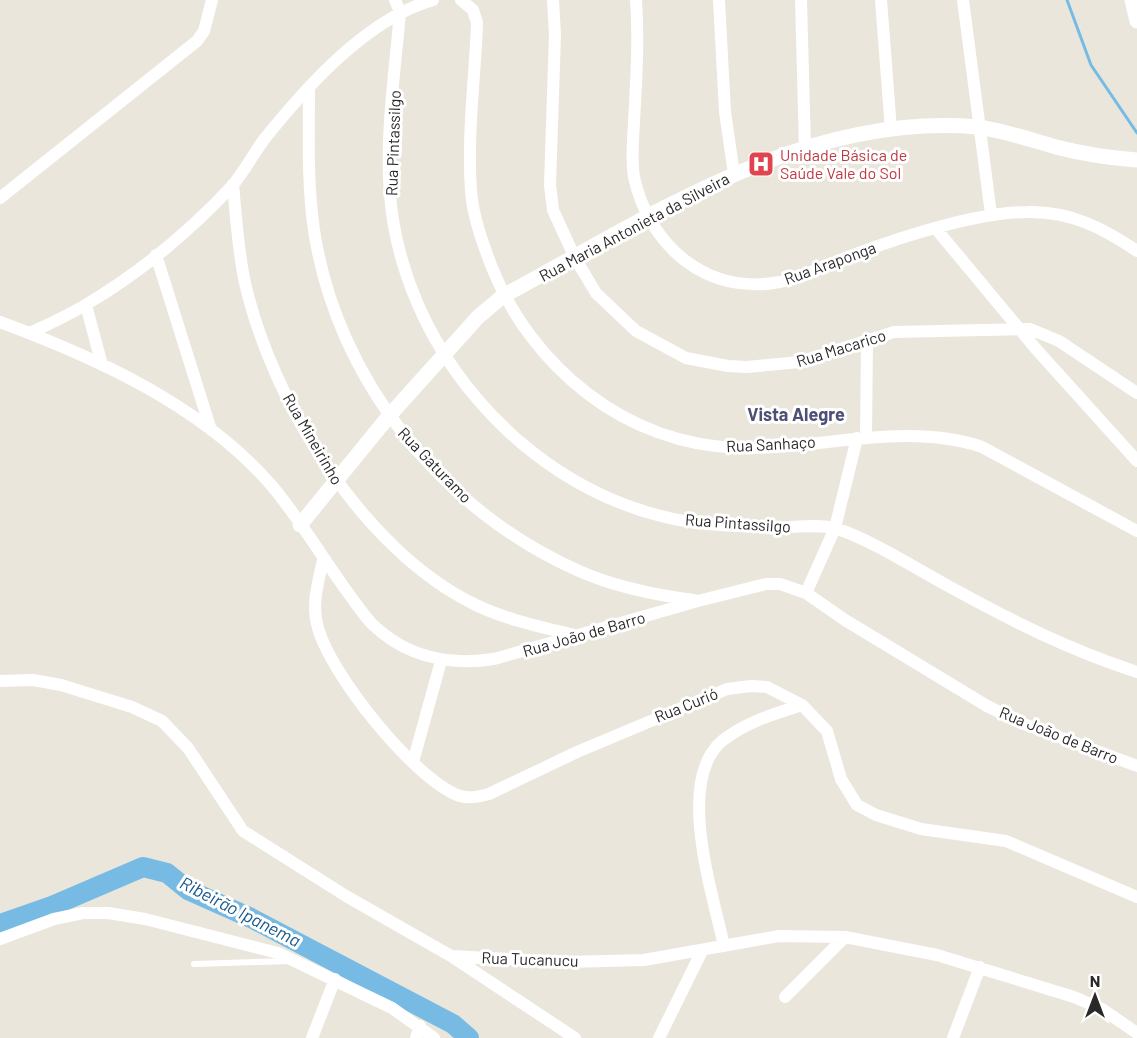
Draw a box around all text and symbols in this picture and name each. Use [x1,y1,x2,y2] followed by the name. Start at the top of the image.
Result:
[381,90,404,196] street label: Rua Pintassilgo
[780,145,907,182] place label: Unidade Básica de Saúde Vale do Sol
[746,149,776,179] hospital icon: Unidade Básica de Saúde Vale do Sol
[535,168,732,285] street label: Rua Maria Antonieta da Silveira
[781,237,878,288] street label: Rua Araponga
[794,325,888,370] street label: Rua Macarico
[280,390,347,488] street label: Rua Mineirinho
[747,403,845,425] district label: Vista Alegre
[395,423,476,506] street label: Rua Gaturamo
[726,432,816,455] street label: Rua Sanhaço
[684,509,792,536] street label: Rua Pintassilgo
[520,607,647,660] street label: Rua João de Barro
[651,683,720,726] street label: Rua Curió
[997,702,1121,767] street label: Rua João de Barro
[176,871,305,951] water label: Ribeirão Ipanema
[481,947,579,970] street label: Rua Tucanucu
[1065,966,1125,1026] north arrow
[1090,971,1100,990] text: N

